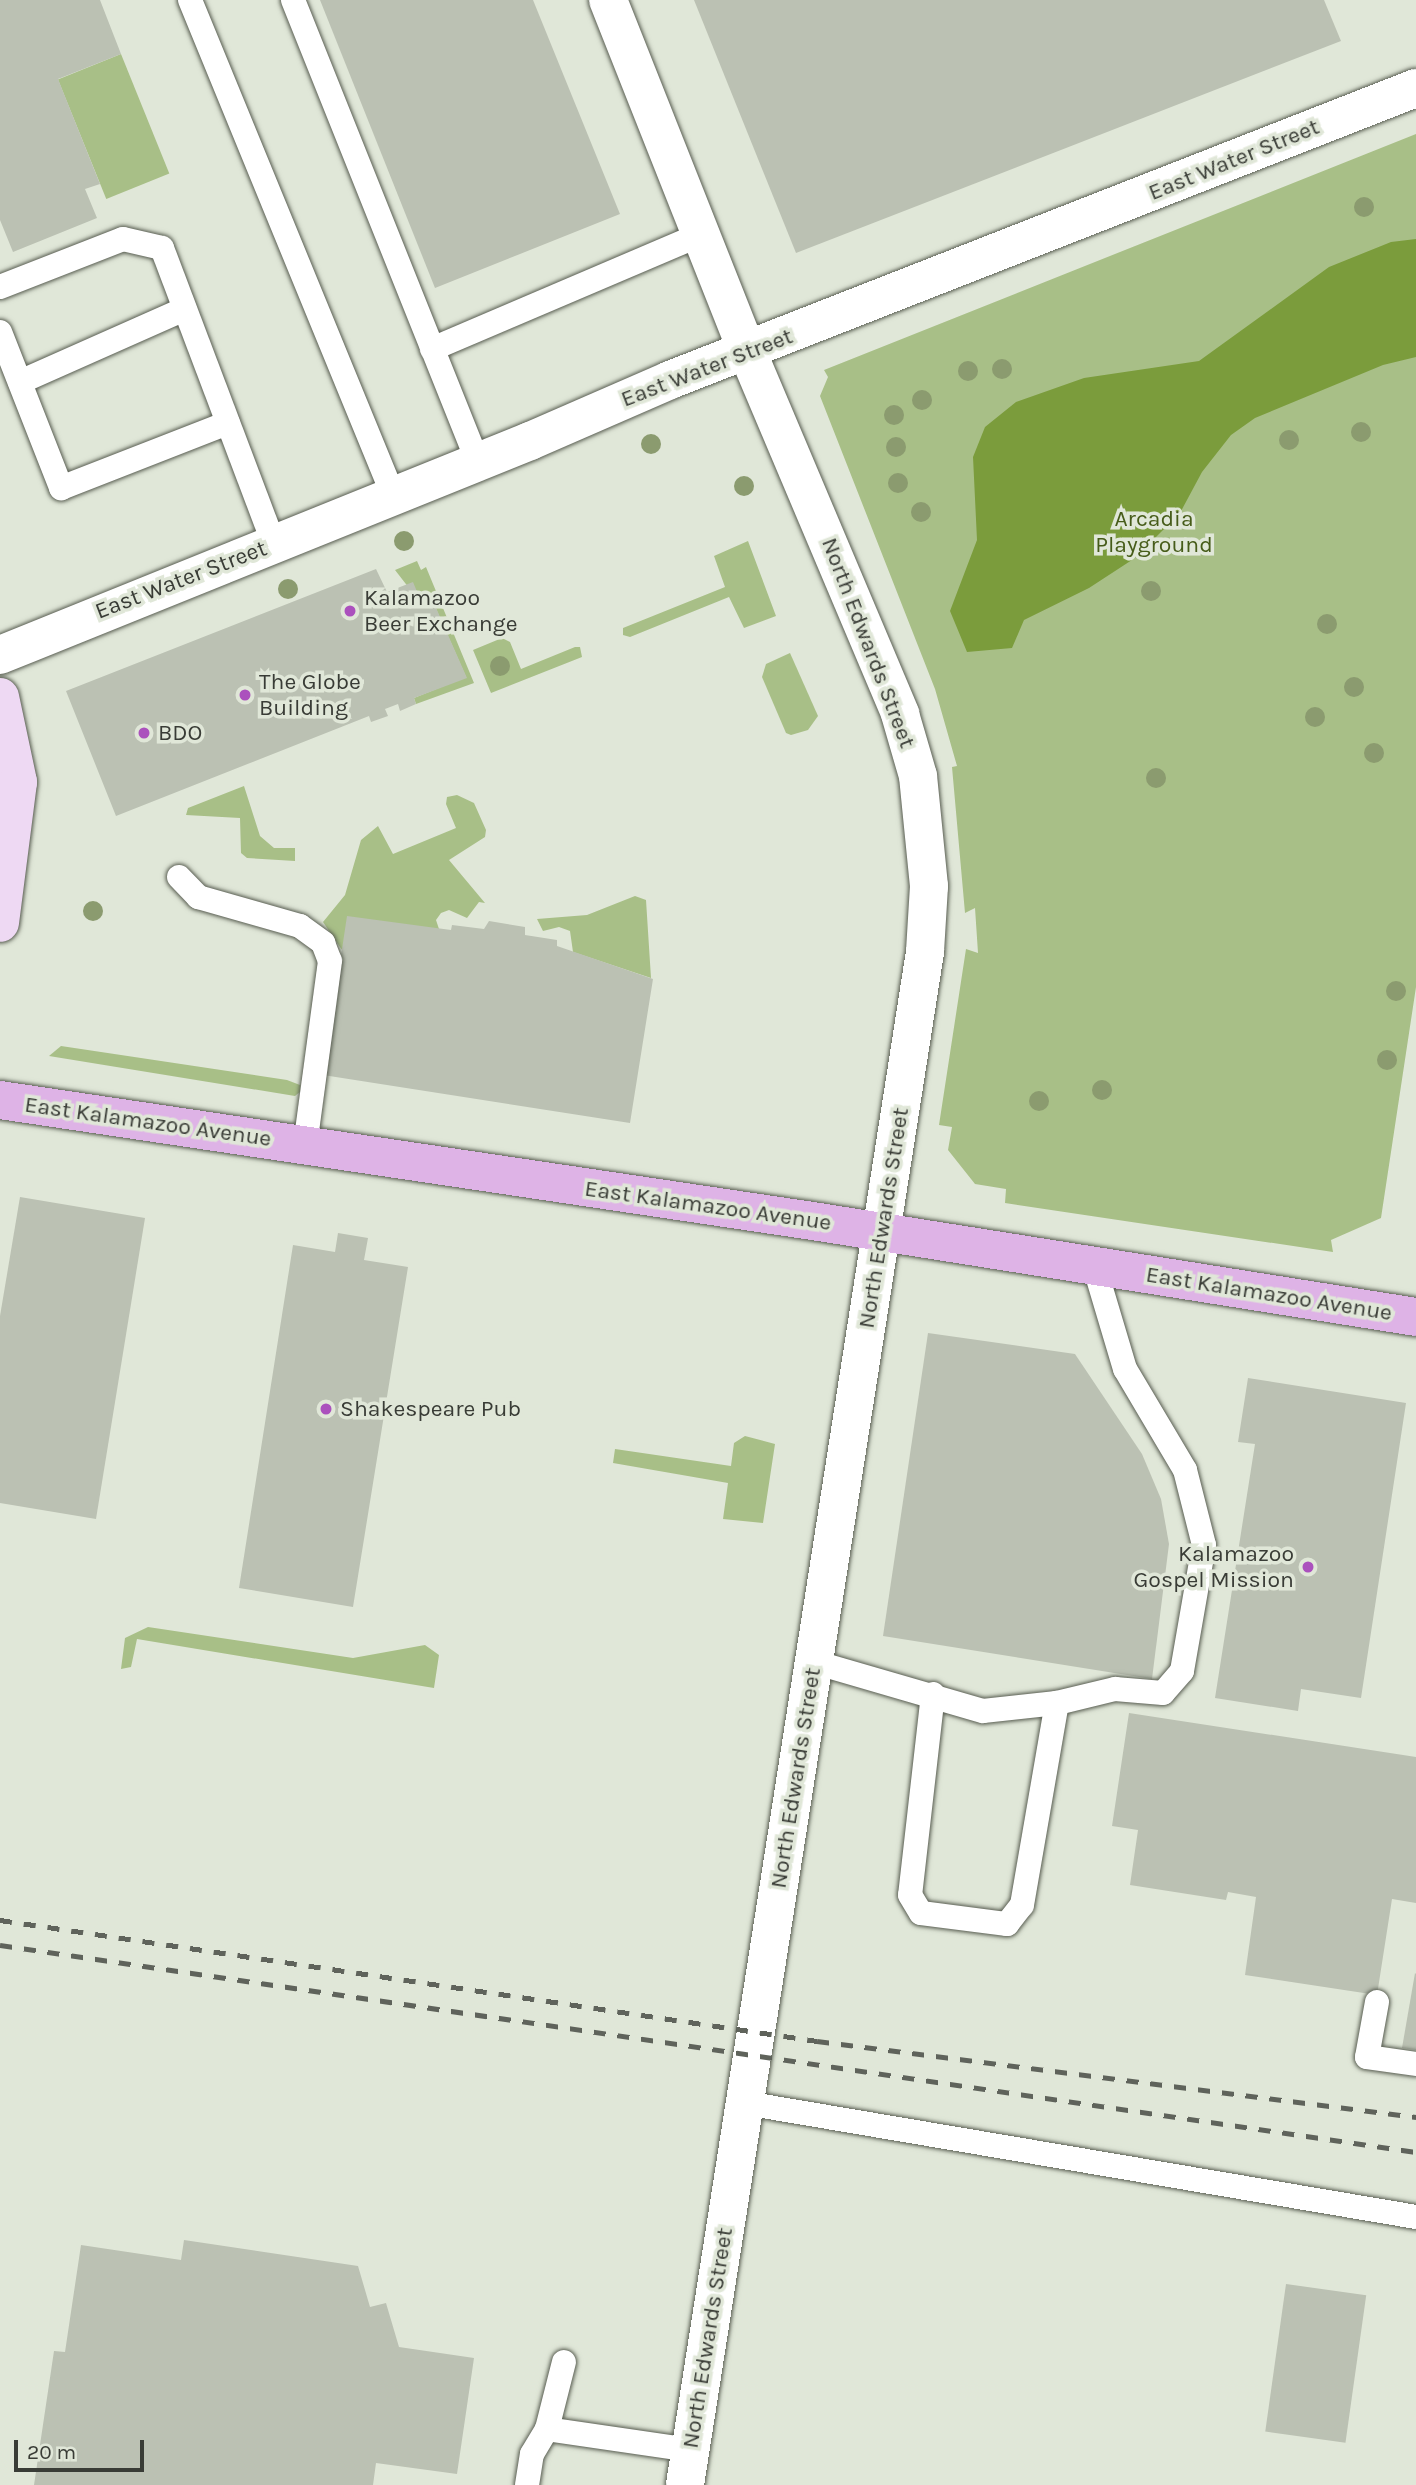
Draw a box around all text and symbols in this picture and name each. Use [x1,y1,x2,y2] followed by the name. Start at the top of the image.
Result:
[1145,113,1323,207] street label: East Water Street
[617,323,797,413] street label: East Water Street
[1095,505,1213,559] park label: Arcadia Playground
[815,534,921,752] street label: North Edwards Street
[91,535,271,625] street label: East Water Street
[364,584,517,638] place label: Kalamazoo Beer Exchange
[342,603,358,619] marker: Kalamazoo Beer Exchange
[259,668,361,722] place label: The Globe Building
[237,687,253,703] marker: The Globe Building
[158,719,202,747] place label: BDO
[136,725,152,741] marker: BDO
[23,1091,273,1153] street label: East Kalamazoo Avenue
[853,1106,915,1330] street label: North Edwards Street
[583,1175,833,1237] street label: East Kalamazoo Avenue
[1144,1261,1394,1327] street label: East Kalamazoo Avenue
[340,1395,521,1423] place label: Shakespeare Pub
[318,1401,334,1417] marker: Shakespeare Pub
[1134,1540,1294,1594] place label: Kalamazoo Gospel Mission
[1300,1559,1316,1575] marker: Kalamazoo Gospel Mission
[765,1666,827,1890] street label: North Edwards Street
[677,2226,739,2450] street label: North Edwards Street
[18,2426,147,2470] scale bar
[27,2440,76,2464] text: 20 m

